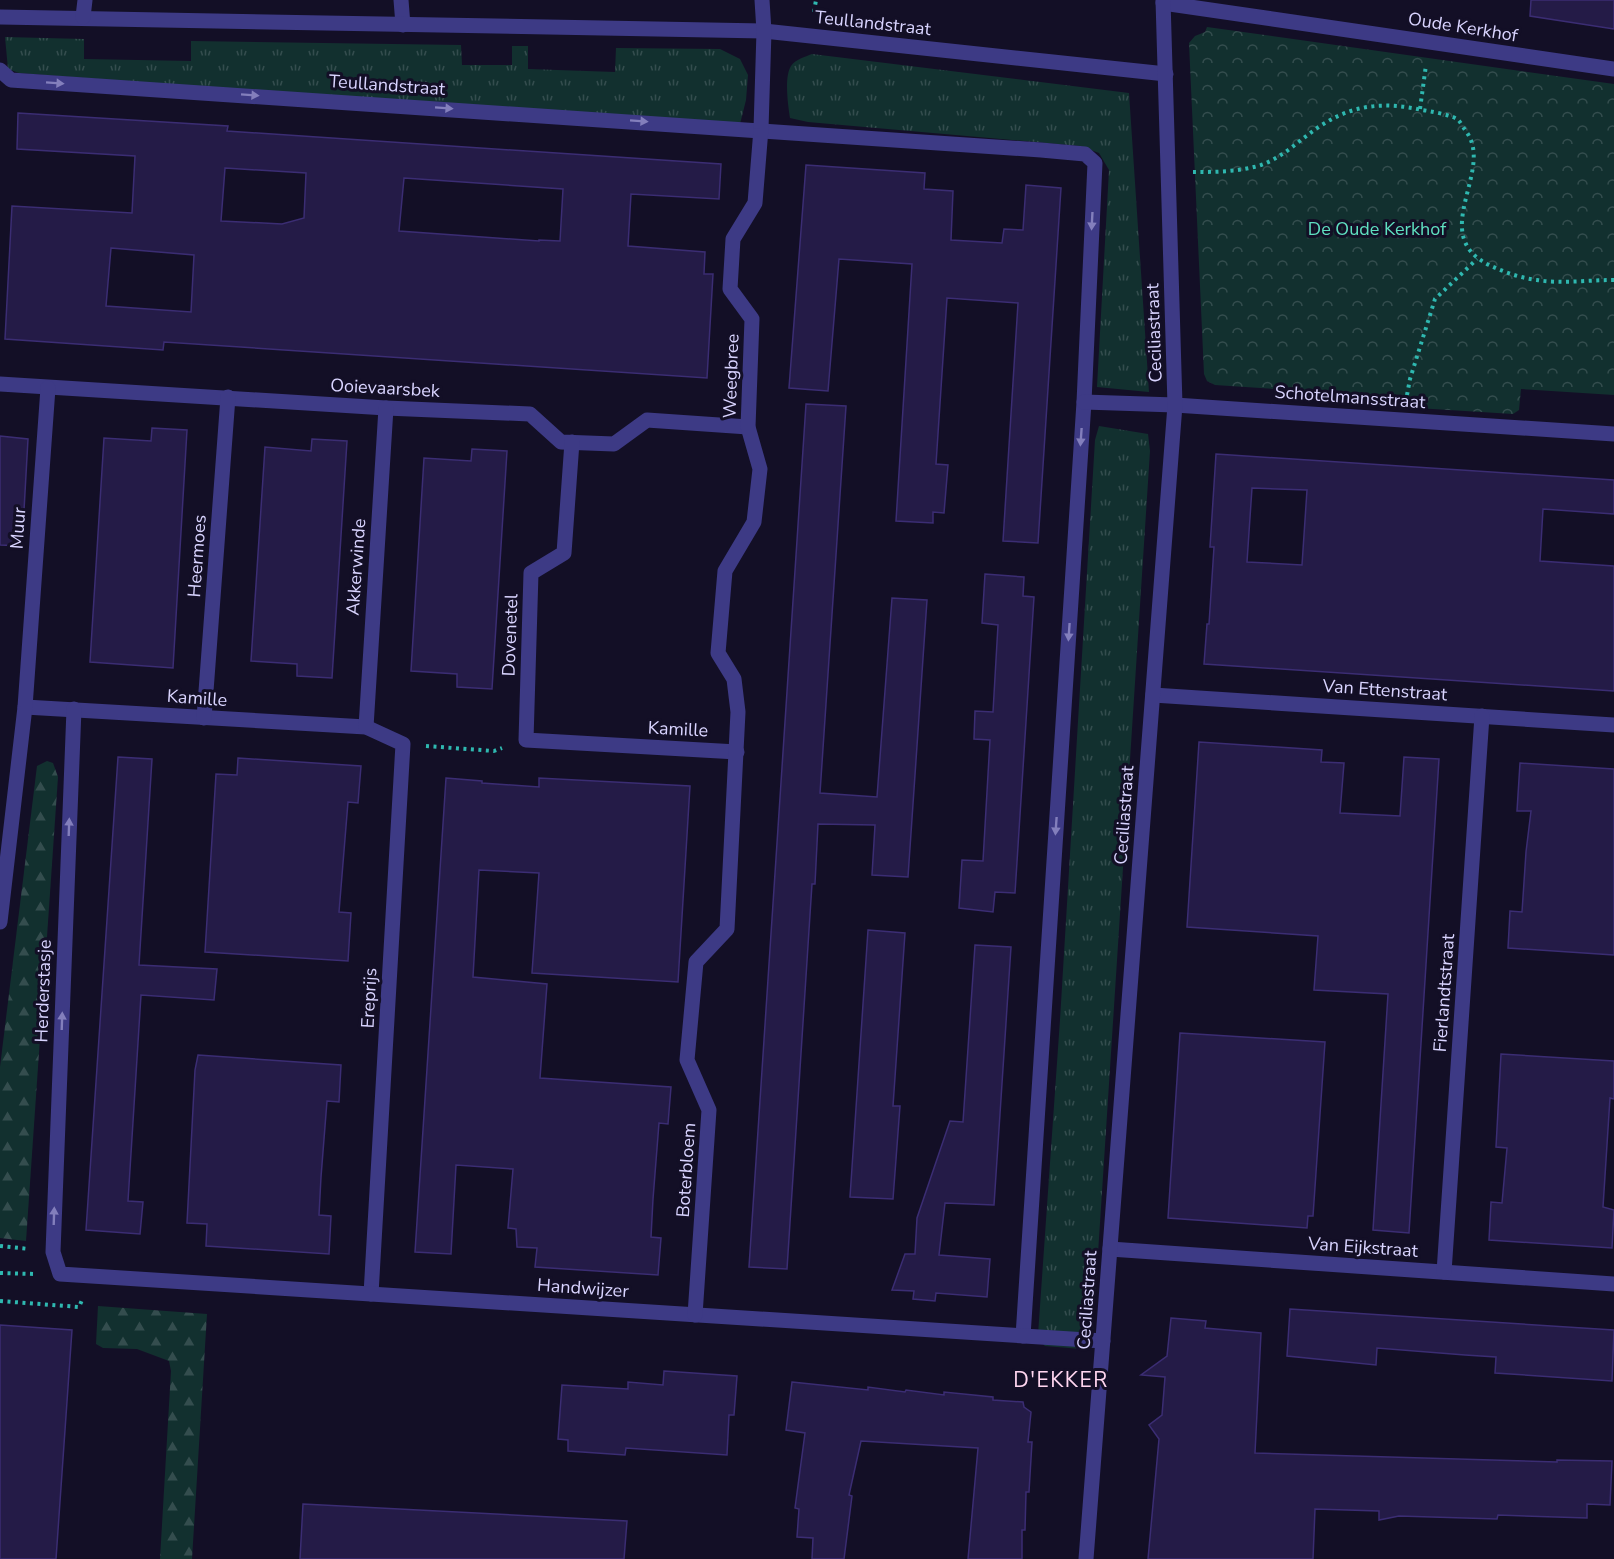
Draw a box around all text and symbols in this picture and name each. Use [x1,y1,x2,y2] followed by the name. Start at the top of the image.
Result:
[814,5,933,41] street label: Teullandstraat
[1406,6,1521,48] street label: Oude Kerkhof
[328,69,447,101] street label: Teullandstraat
[45,78,64,87] one-way arrow
[240,91,259,100] one-way arrow
[435,104,454,113] one-way arrow
[629,117,648,126] one-way arrow
[1087,212,1096,231] one-way arrow
[1308,217,1447,241] park label: De Oude Kerkhof
[1140,282,1168,383] street label: Ceciliastraat
[718,333,744,419] street label: Weegbree
[330,373,441,403] street label: Ooievaarsbek
[1274,380,1427,414] street label: Schotelmansstraat
[1077,428,1086,447] one-way arrow
[5,506,31,550] street label: Muur
[182,514,212,598] street label: Heermoes
[341,518,371,616] street label: Akkerwinde
[497,593,523,677] street label: Dovenetel
[1064,622,1073,641] one-way arrow
[1321,674,1449,706] street label: Van Ettenstraat
[166,684,228,712] street label: Kamille
[647,715,709,743] street label: Kamille
[1109,764,1139,865] street label: Ceciliastraat
[65,817,74,836] one-way arrow
[1051,817,1061,836] one-way arrow
[1428,932,1460,1053] street label: Fierlandtstraat
[29,939,57,1043] street label: Herderstasje
[355,967,383,1029] street label: Ereprijs
[57,1012,66,1031] one-way arrow
[671,1122,701,1218] street label: Boterbloem
[50,1207,59,1226] one-way arrow
[1306,1231,1419,1263] street label: Van Eijkstraat
[1072,1249,1102,1350] street label: Ceciliastraat
[536,1273,630,1303] street label: Handwijzer
[1013,1366,1109,1394] district label: D'EKKER

